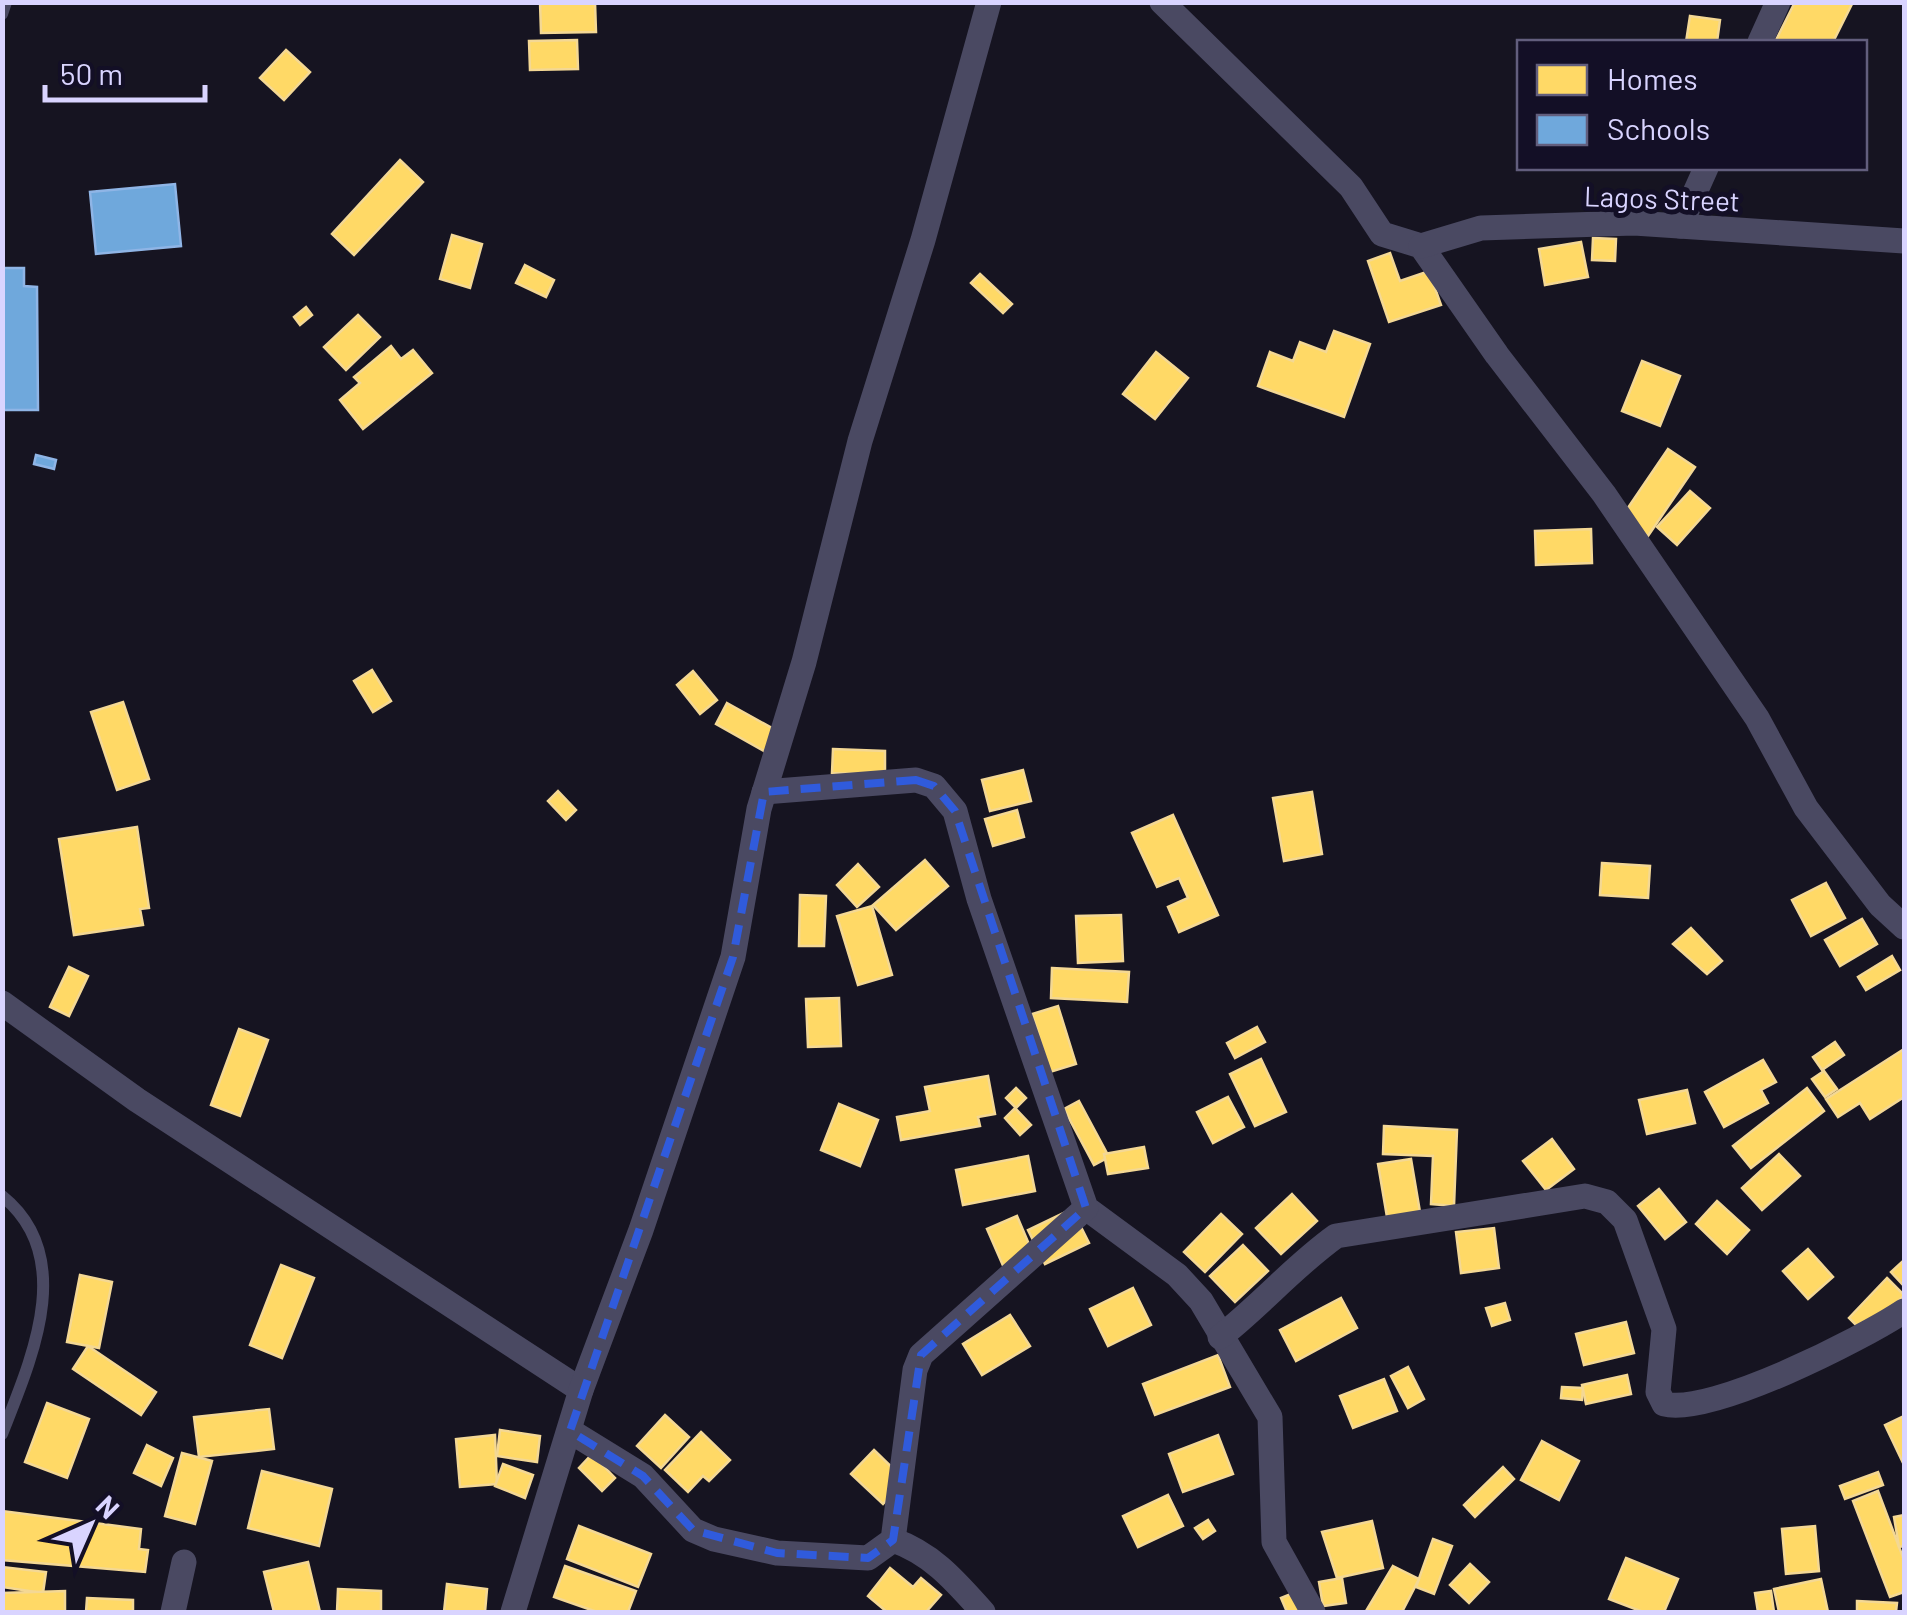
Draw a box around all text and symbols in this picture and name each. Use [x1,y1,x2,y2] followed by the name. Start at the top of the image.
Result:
[45,40,205,102] scale bar
[1517,40,1867,170] legend
[60,55,123,91] text: 50 m
[1607,60,1698,96] text: Homes
[1607,110,1710,146] text: Schools
[1583,178,1741,218] street label: Lagos Street
[40,1475,140,1575] north arrow
[90,1488,127,1525] text: N

